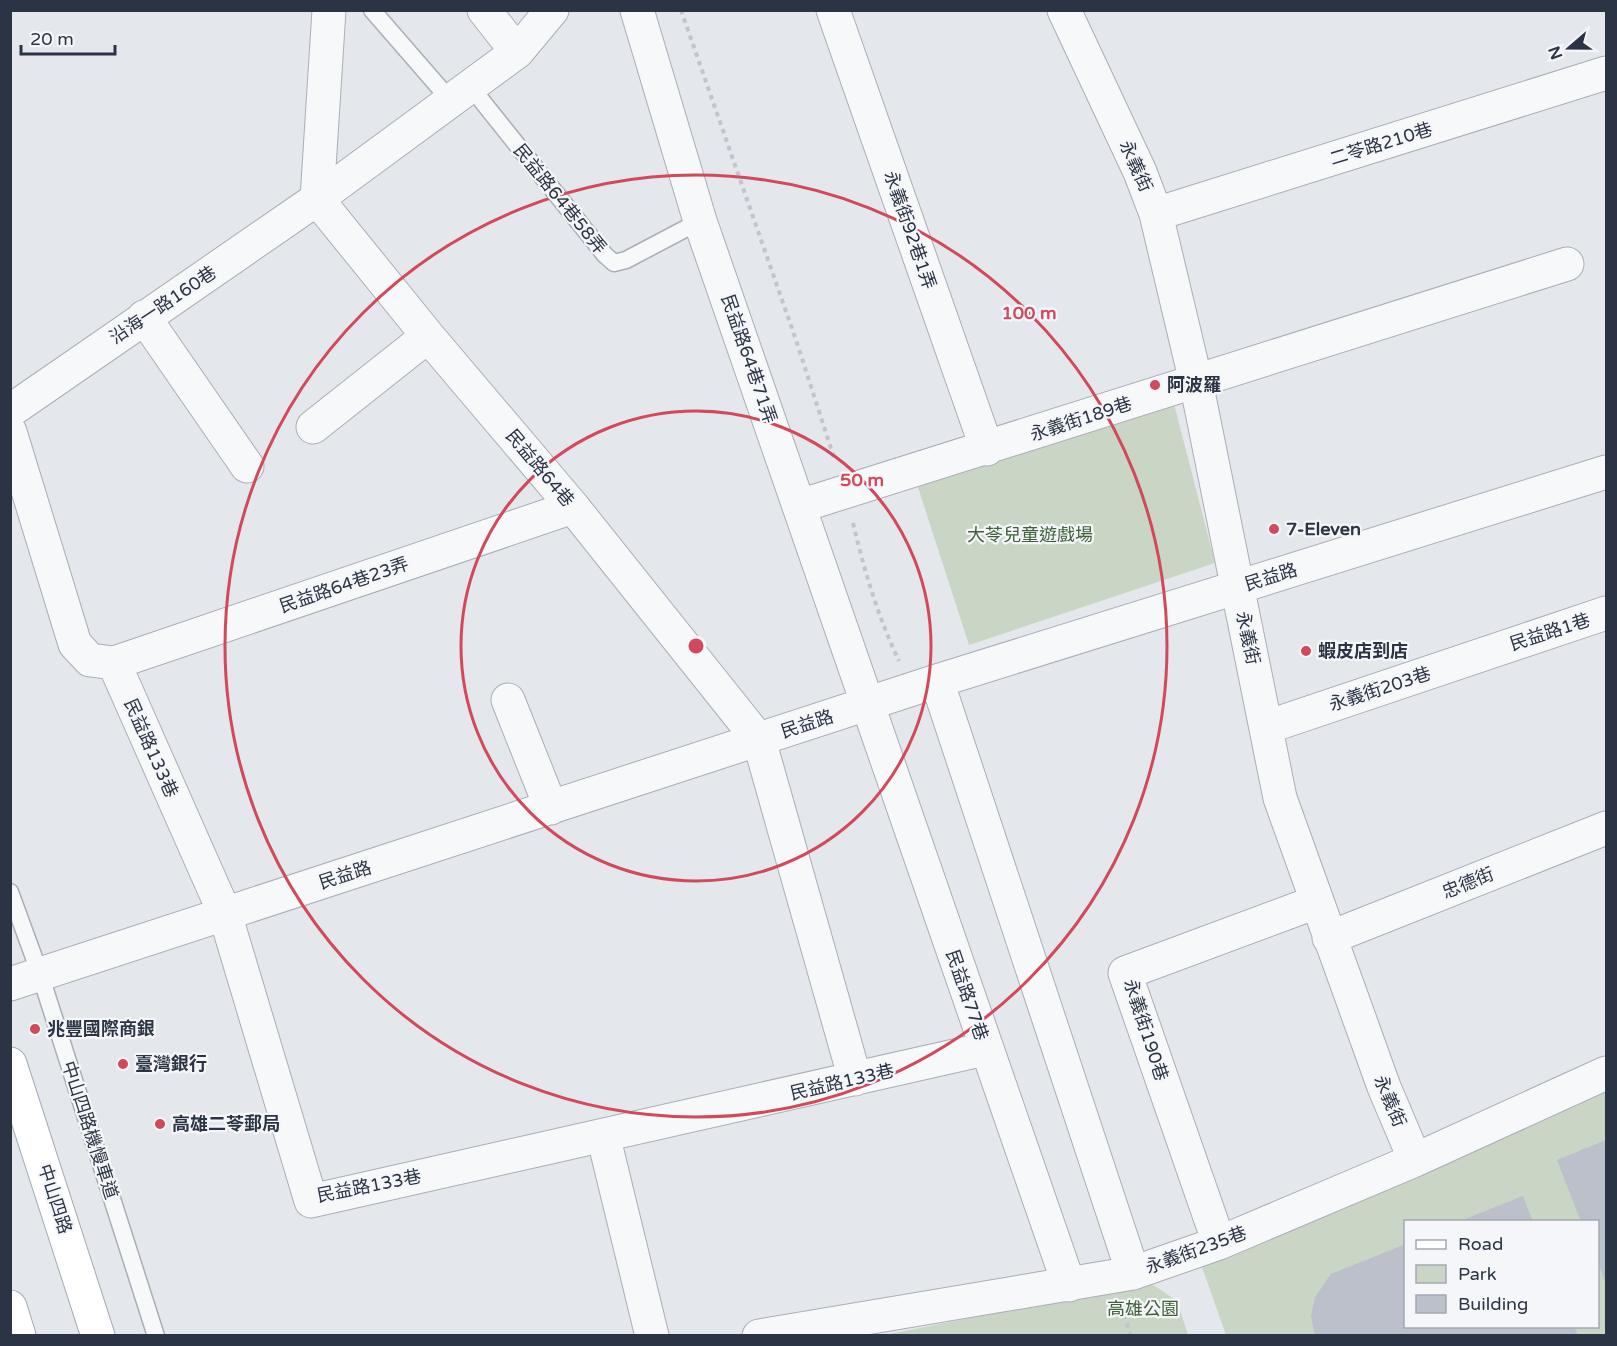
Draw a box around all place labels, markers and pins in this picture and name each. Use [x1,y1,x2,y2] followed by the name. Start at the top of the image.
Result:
[1167,374,1221,396] place label: 阿波羅
[1148,378,1162,392] marker: 阿波羅
[1286,518,1361,540] place label: 7-Eleven
[1267,522,1281,536] marker: 7-Eleven
[686,636,706,656] centre of rings
[1318,640,1408,662] place label: 蝦皮店到店
[1299,644,1313,658] marker: 蝦皮店到店
[47,1018,155,1040] place label: 兆豐國際商銀
[28,1022,42,1036] marker: 兆豐國際商銀
[135,1053,207,1075] place label: 臺灣銀行
[116,1057,130,1071] marker: 臺灣銀行
[172,1113,280,1135] place label: 高雄二苓郵局
[153,1117,167,1131] marker: 高雄二苓郵局

